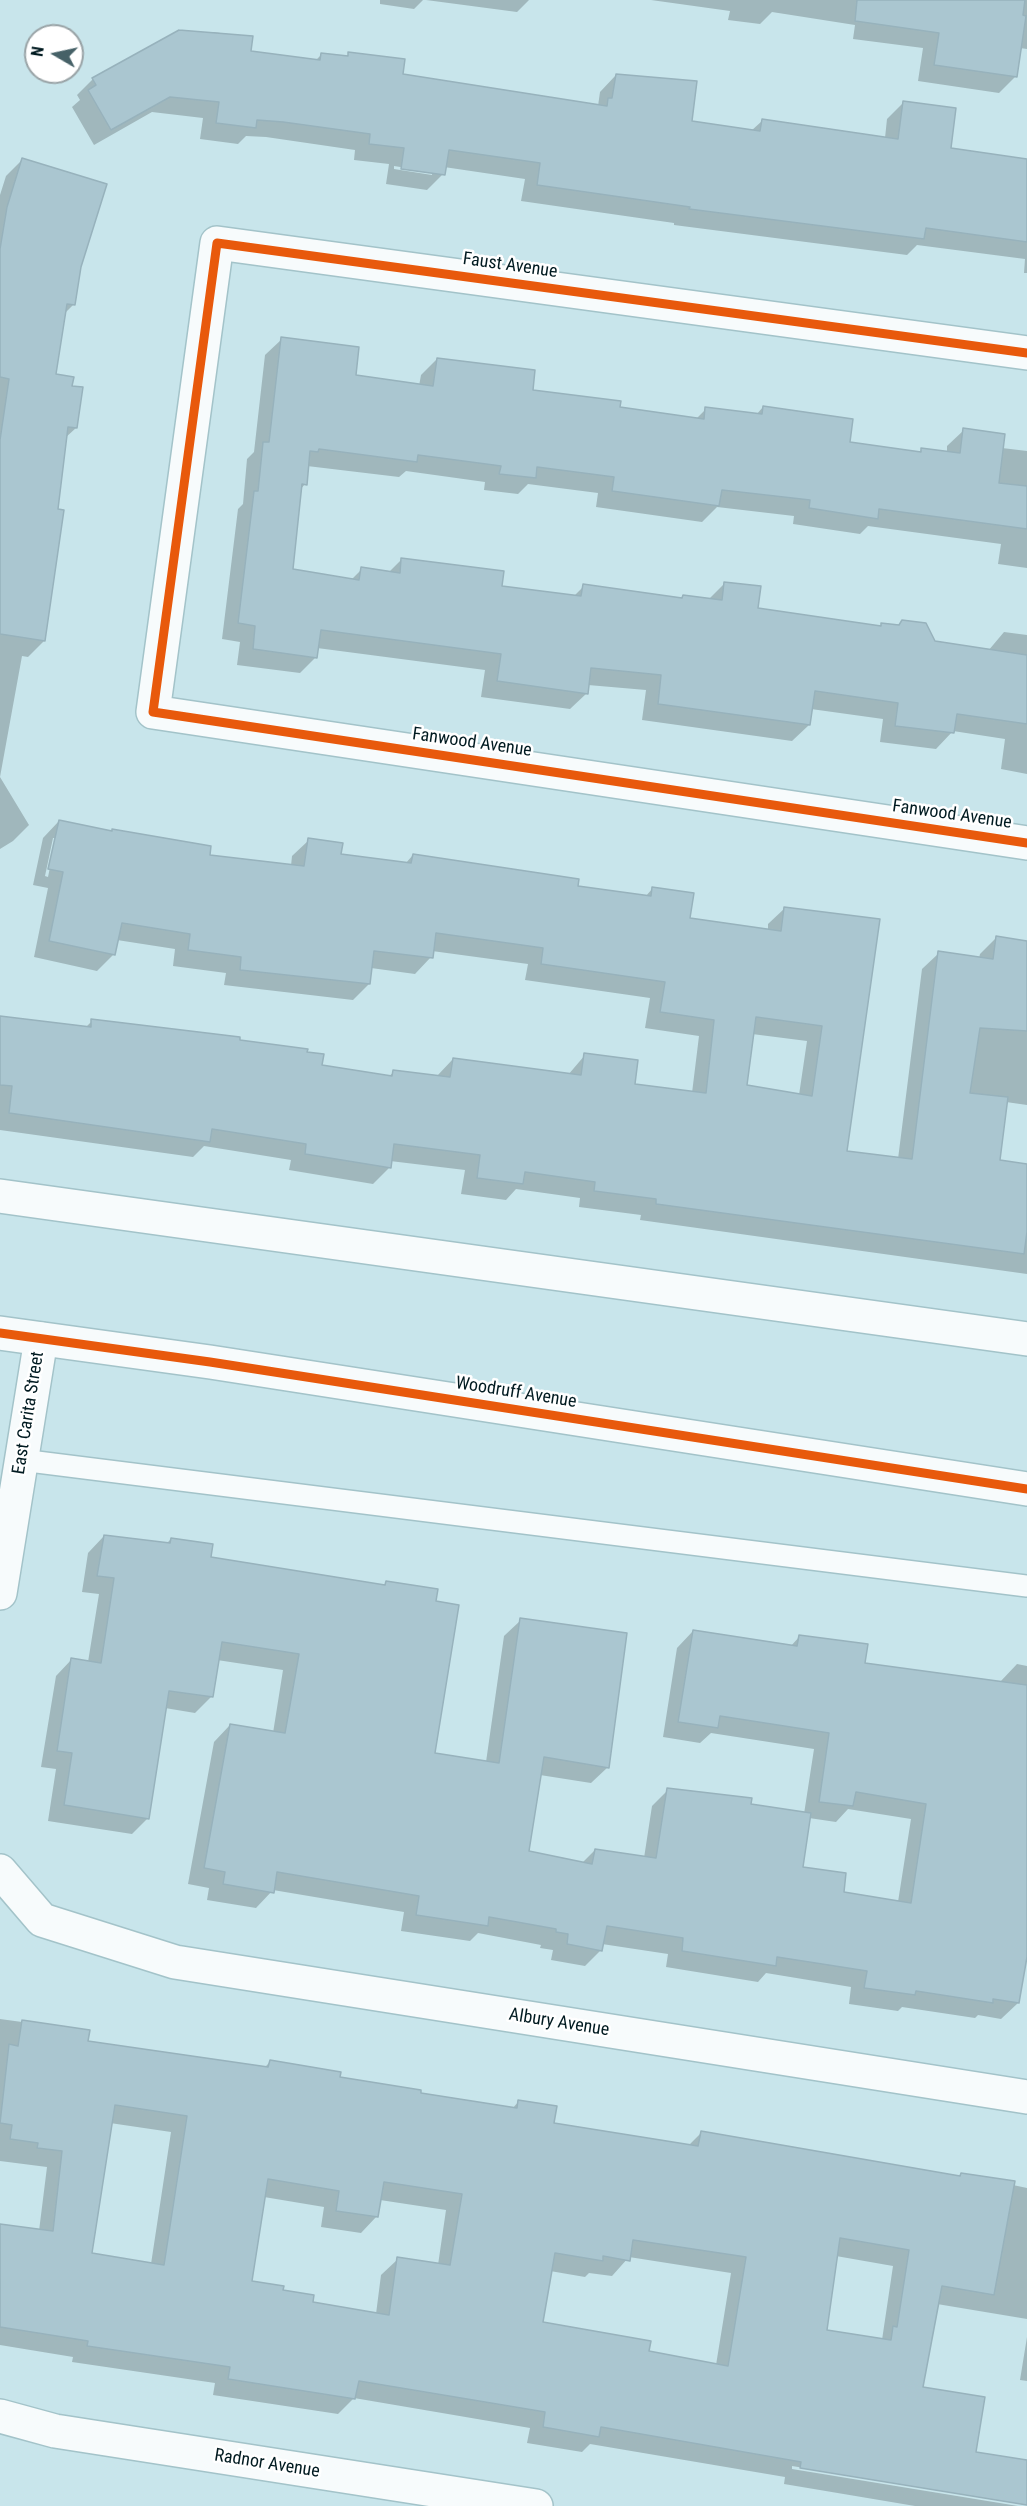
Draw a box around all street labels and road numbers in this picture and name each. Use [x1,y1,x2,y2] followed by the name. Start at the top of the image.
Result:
[461,249,559,283] street label: Faust Avenue
[411,724,533,762] street label: Fanwood Avenue
[891,796,1013,834] street label: Fanwood Avenue
[9,1350,49,1476] street label: East Carita Street
[454,1373,578,1413] street label: Woodruff Avenue
[507,2004,611,2042] street label: Albury Avenue
[213,2445,321,2483] street label: Radnor Avenue

